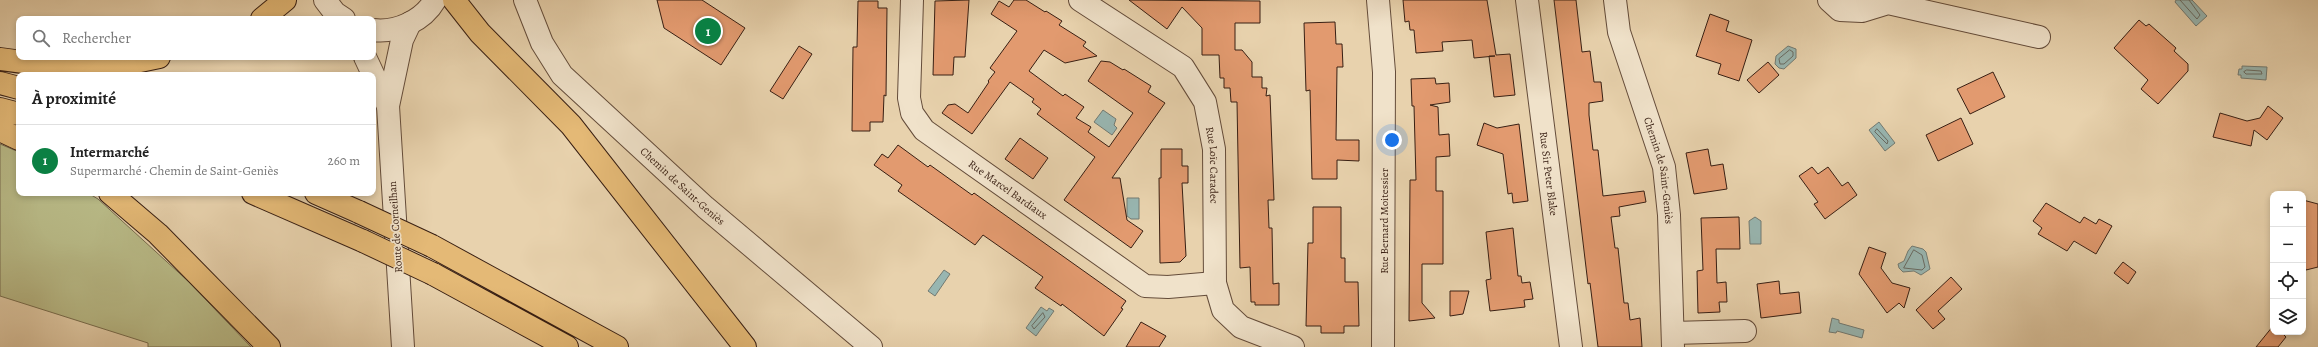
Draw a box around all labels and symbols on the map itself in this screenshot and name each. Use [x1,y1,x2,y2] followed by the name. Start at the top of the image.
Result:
[695,16,721,46] pin: 1
[1640,115,1676,224] street label: Chemin de Saint-Geniès
[1202,125,1221,204] street label: Rue Loïc Caradec
[1382,130,1402,150] your location
[1536,131,1561,217] street label: Rue Sir Peter Blake
[637,144,728,229] street label: Chemin de Saint-Geniès
[965,157,1051,223] street label: Rue Marcel Bardiaux
[1377,168,1392,274] street label: Rue Bernard Moitessier
[385,181,406,273] street label: Route de Corneilhan

